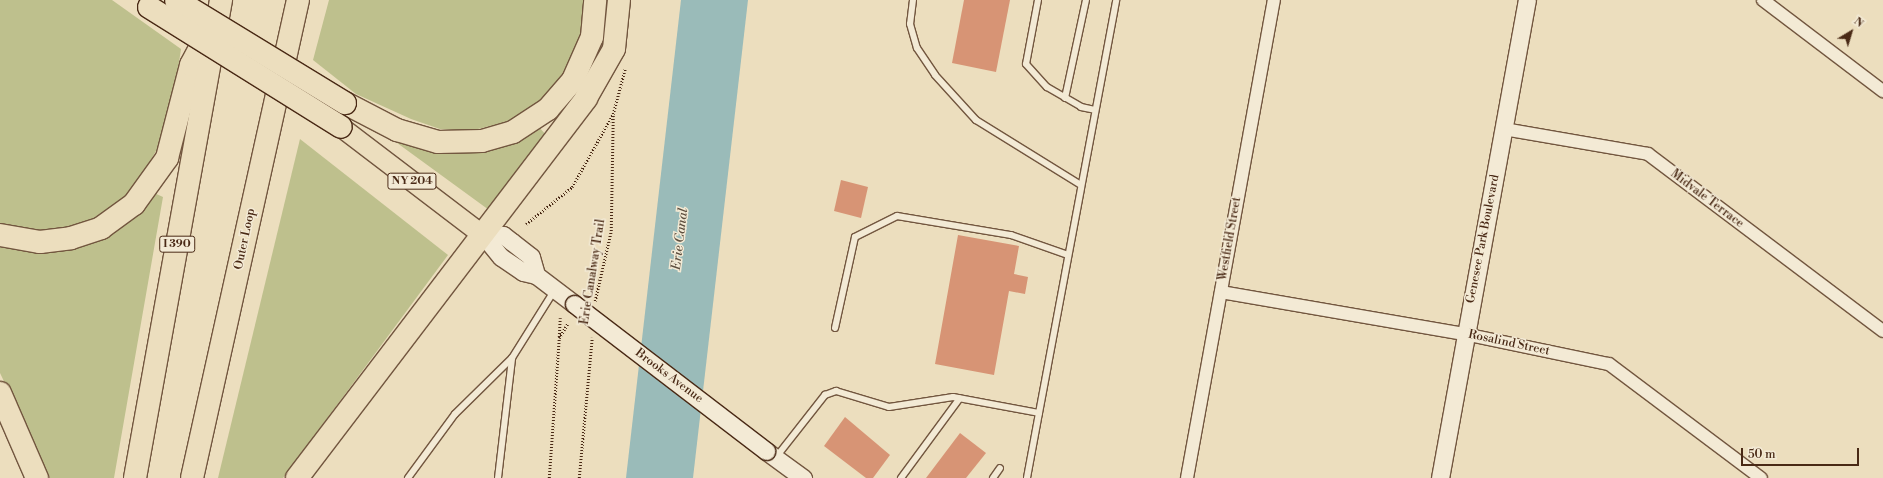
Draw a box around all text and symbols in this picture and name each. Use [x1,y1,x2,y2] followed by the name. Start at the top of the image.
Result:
[1831,12,1871,52] north arrow
[1851,14,1866,31] text: N
[1668,167,1746,231] street label: Midvale Terrace
[387,172,437,190] road number: NY 204
[1463,173,1503,305] street label: Genesee Park Boulevard
[1216,196,1244,282] street label: Westfield Street
[231,207,259,271] street label: Outer Loop
[668,207,692,271] water label: Erie Canal
[578,218,608,326] street label: Erie Canalway Trail
[159,235,195,253] road number: I 390
[1467,327,1551,359] street label: Rosalind Street
[632,346,706,406] street label: Brooks Avenue
[1743,440,1861,466] scale bar
[1748,447,1776,462] text: 50 m

